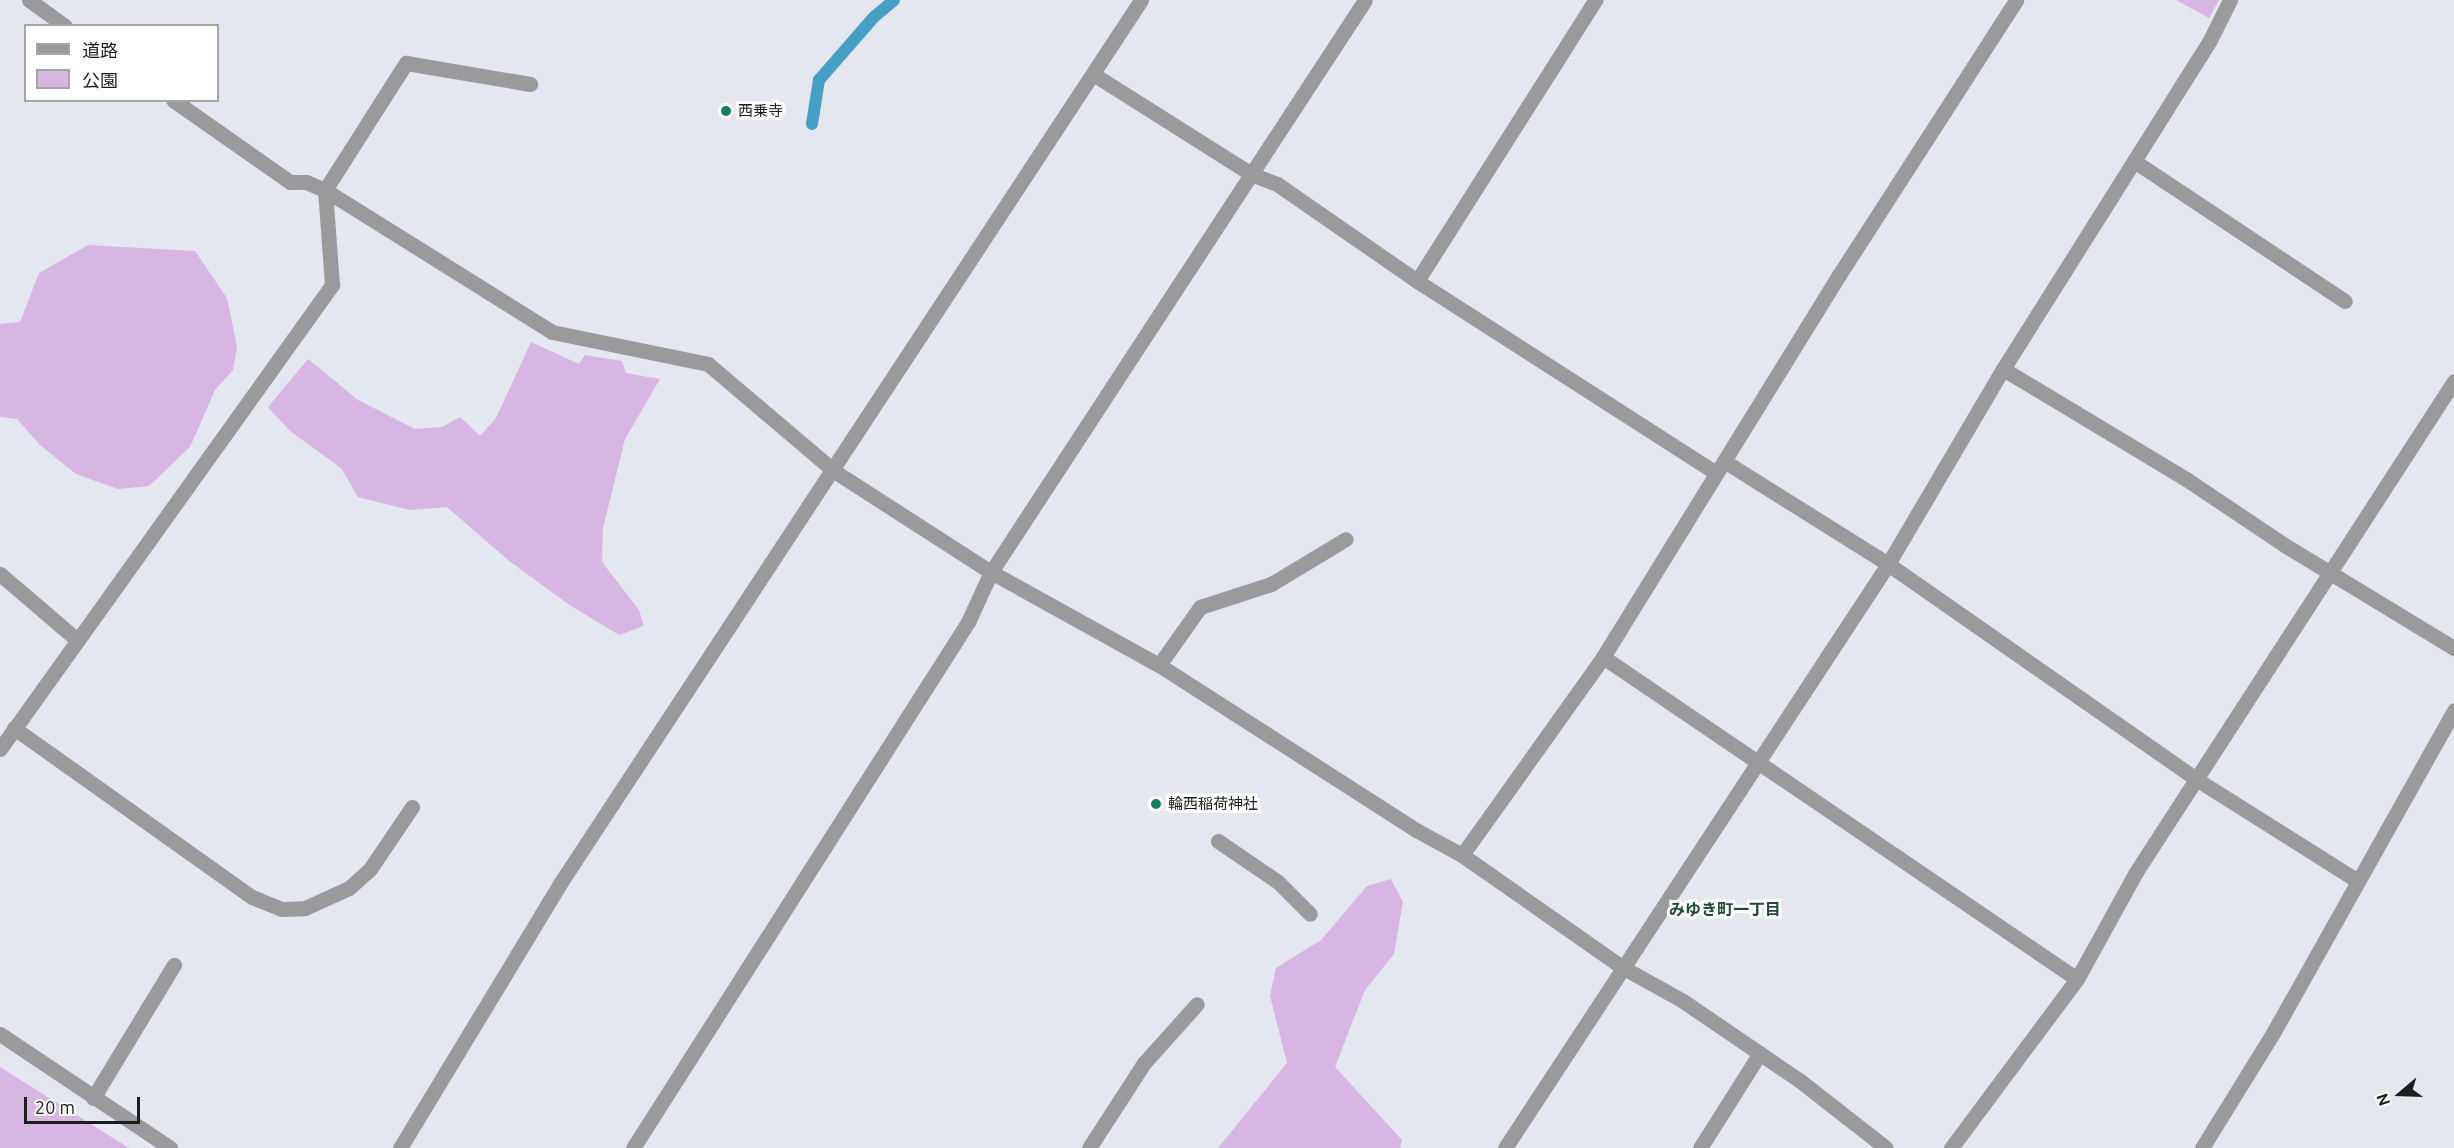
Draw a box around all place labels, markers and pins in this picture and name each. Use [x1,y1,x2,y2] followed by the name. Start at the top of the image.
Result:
[738,102,783,120] place label: 西乗寺
[719,104,733,118] marker: 西乗寺
[1168,795,1258,813] place label: 輪西稲荷神社
[1149,797,1163,811] marker: 輪西稲荷神社

